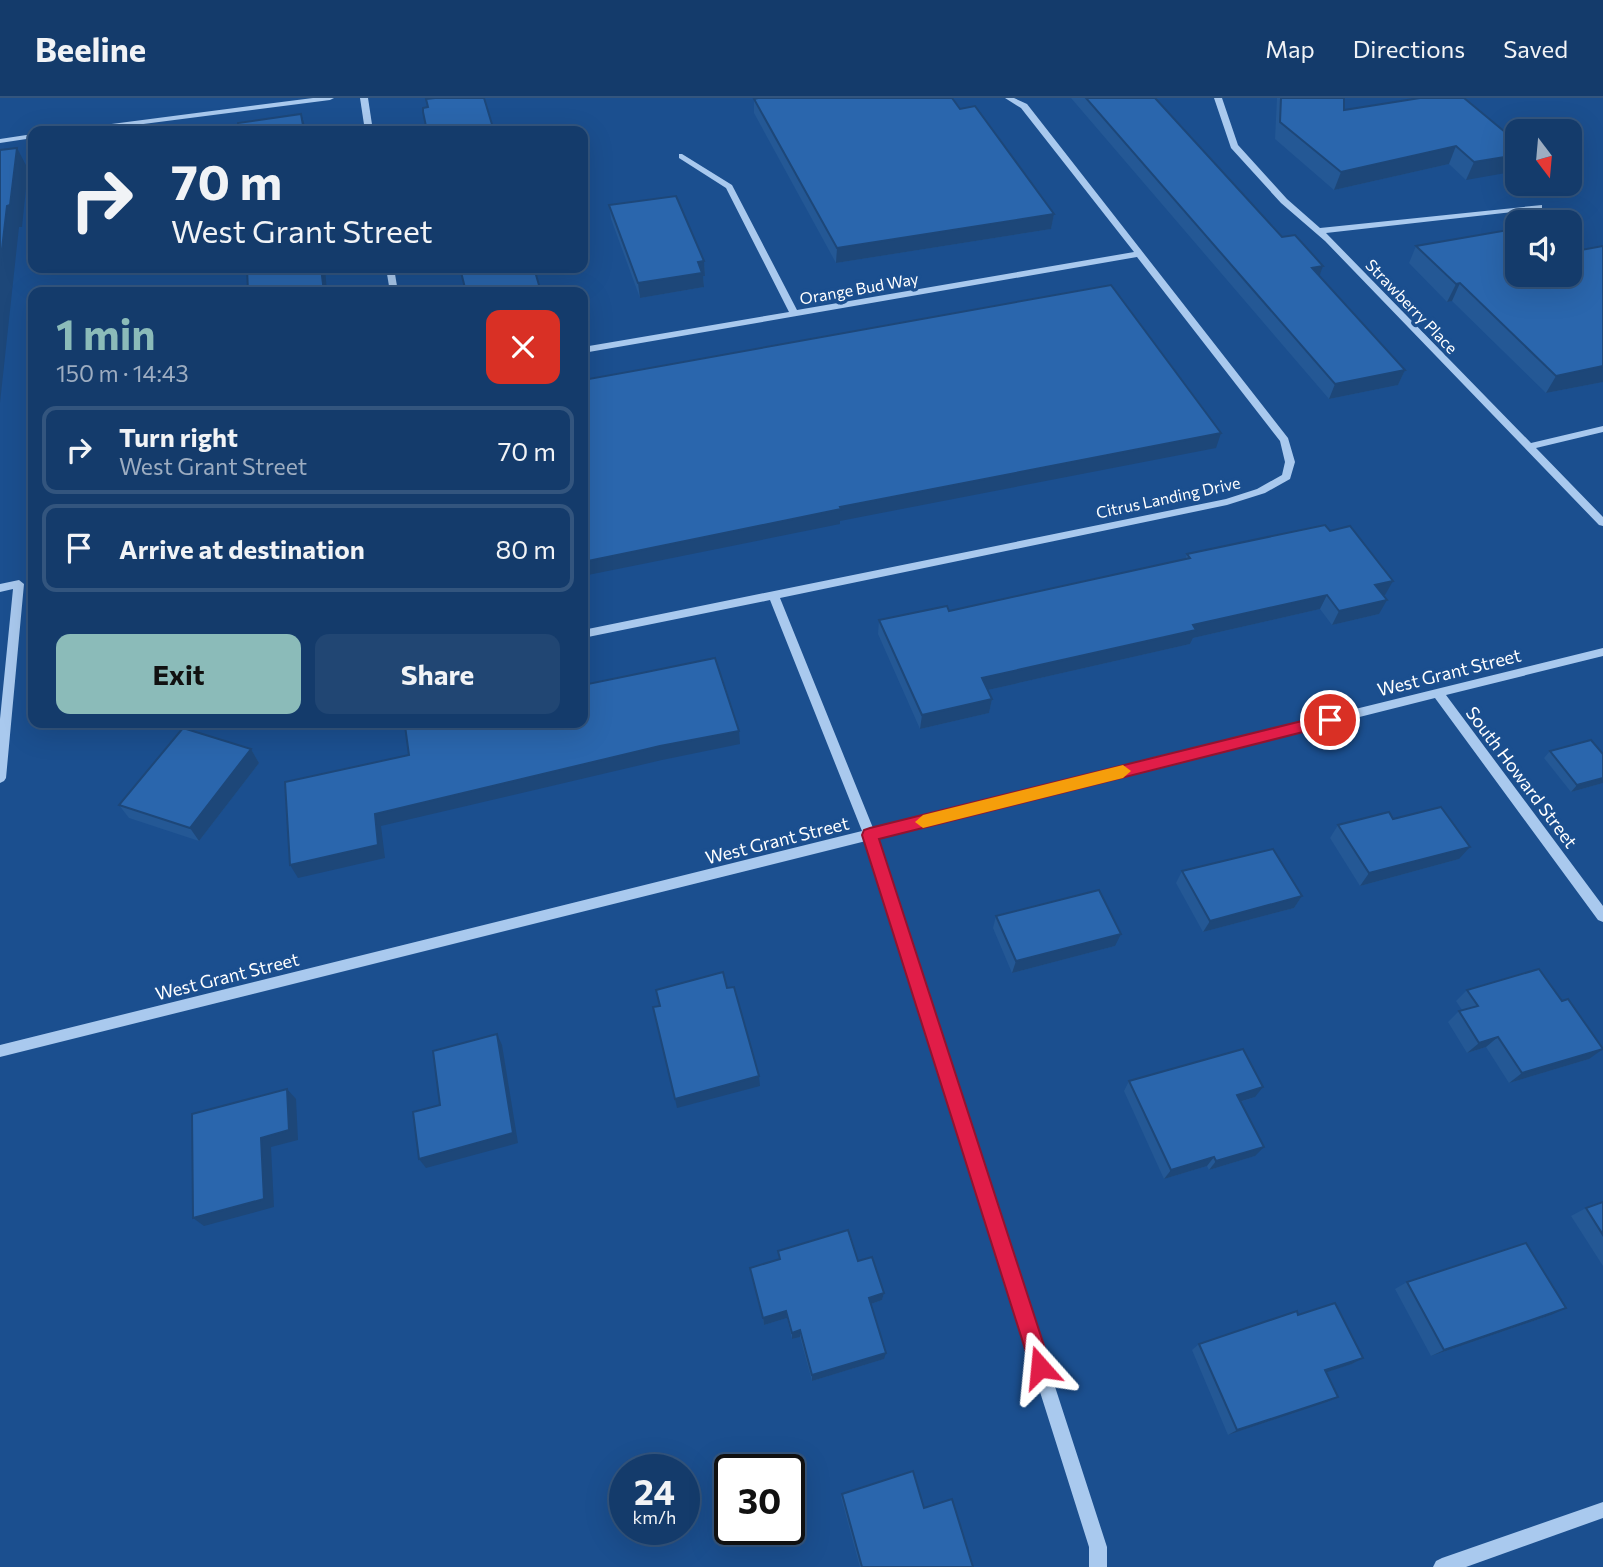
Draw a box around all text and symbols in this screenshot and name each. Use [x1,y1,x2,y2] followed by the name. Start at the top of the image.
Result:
[35,28,146,69] text: Beeline
[1265,34,1315,63] text: Map
[1353,34,1465,63] text: Directions
[1503,34,1568,63] text: Saved
[1505,119,1582,196] north arrow
[1505,119,1582,287] map controls
[171,150,282,210] text: 70 m
[56,154,147,245] icon: right
[171,210,433,250] text: West Grant Street
[1505,210,1582,287] button: sound
[1362,255,1462,357] street label: Strawberry Place
[798,268,920,308] street label: Orange Bud Way
[56,307,156,359] text: 1 min
[486,310,560,384] button: close
[56,359,189,387] text: 150 m · 14:43
[119,421,238,452] text: Turn right
[60,431,98,469] icon: right
[498,435,556,466] text: 70 m
[119,452,307,480] text: West Grant Street
[1094,472,1242,522] street label: Citrus Landing Drive
[60,529,98,567] icon: arrive
[119,533,365,564] text: Arrive at destination
[496,533,556,564] text: 80 m
[56,634,301,714] button: Exit
[315,634,560,714] button: Share
[1375,644,1523,700] street label: West Grant Street
[1300,690,1360,750] pin
[1311,701,1349,739] icon: arrive
[1462,702,1582,852] street label: South Howard Street
[703,812,851,868] street label: West Grant Street
[153,948,301,1004] street label: West Grant Street
[1003,1330,1077,1404] position arrow
[714,1454,805,1545] speed limit sign: 30
[634,1469,675,1512] text: 24
[633,1506,676,1528] text: km/h

